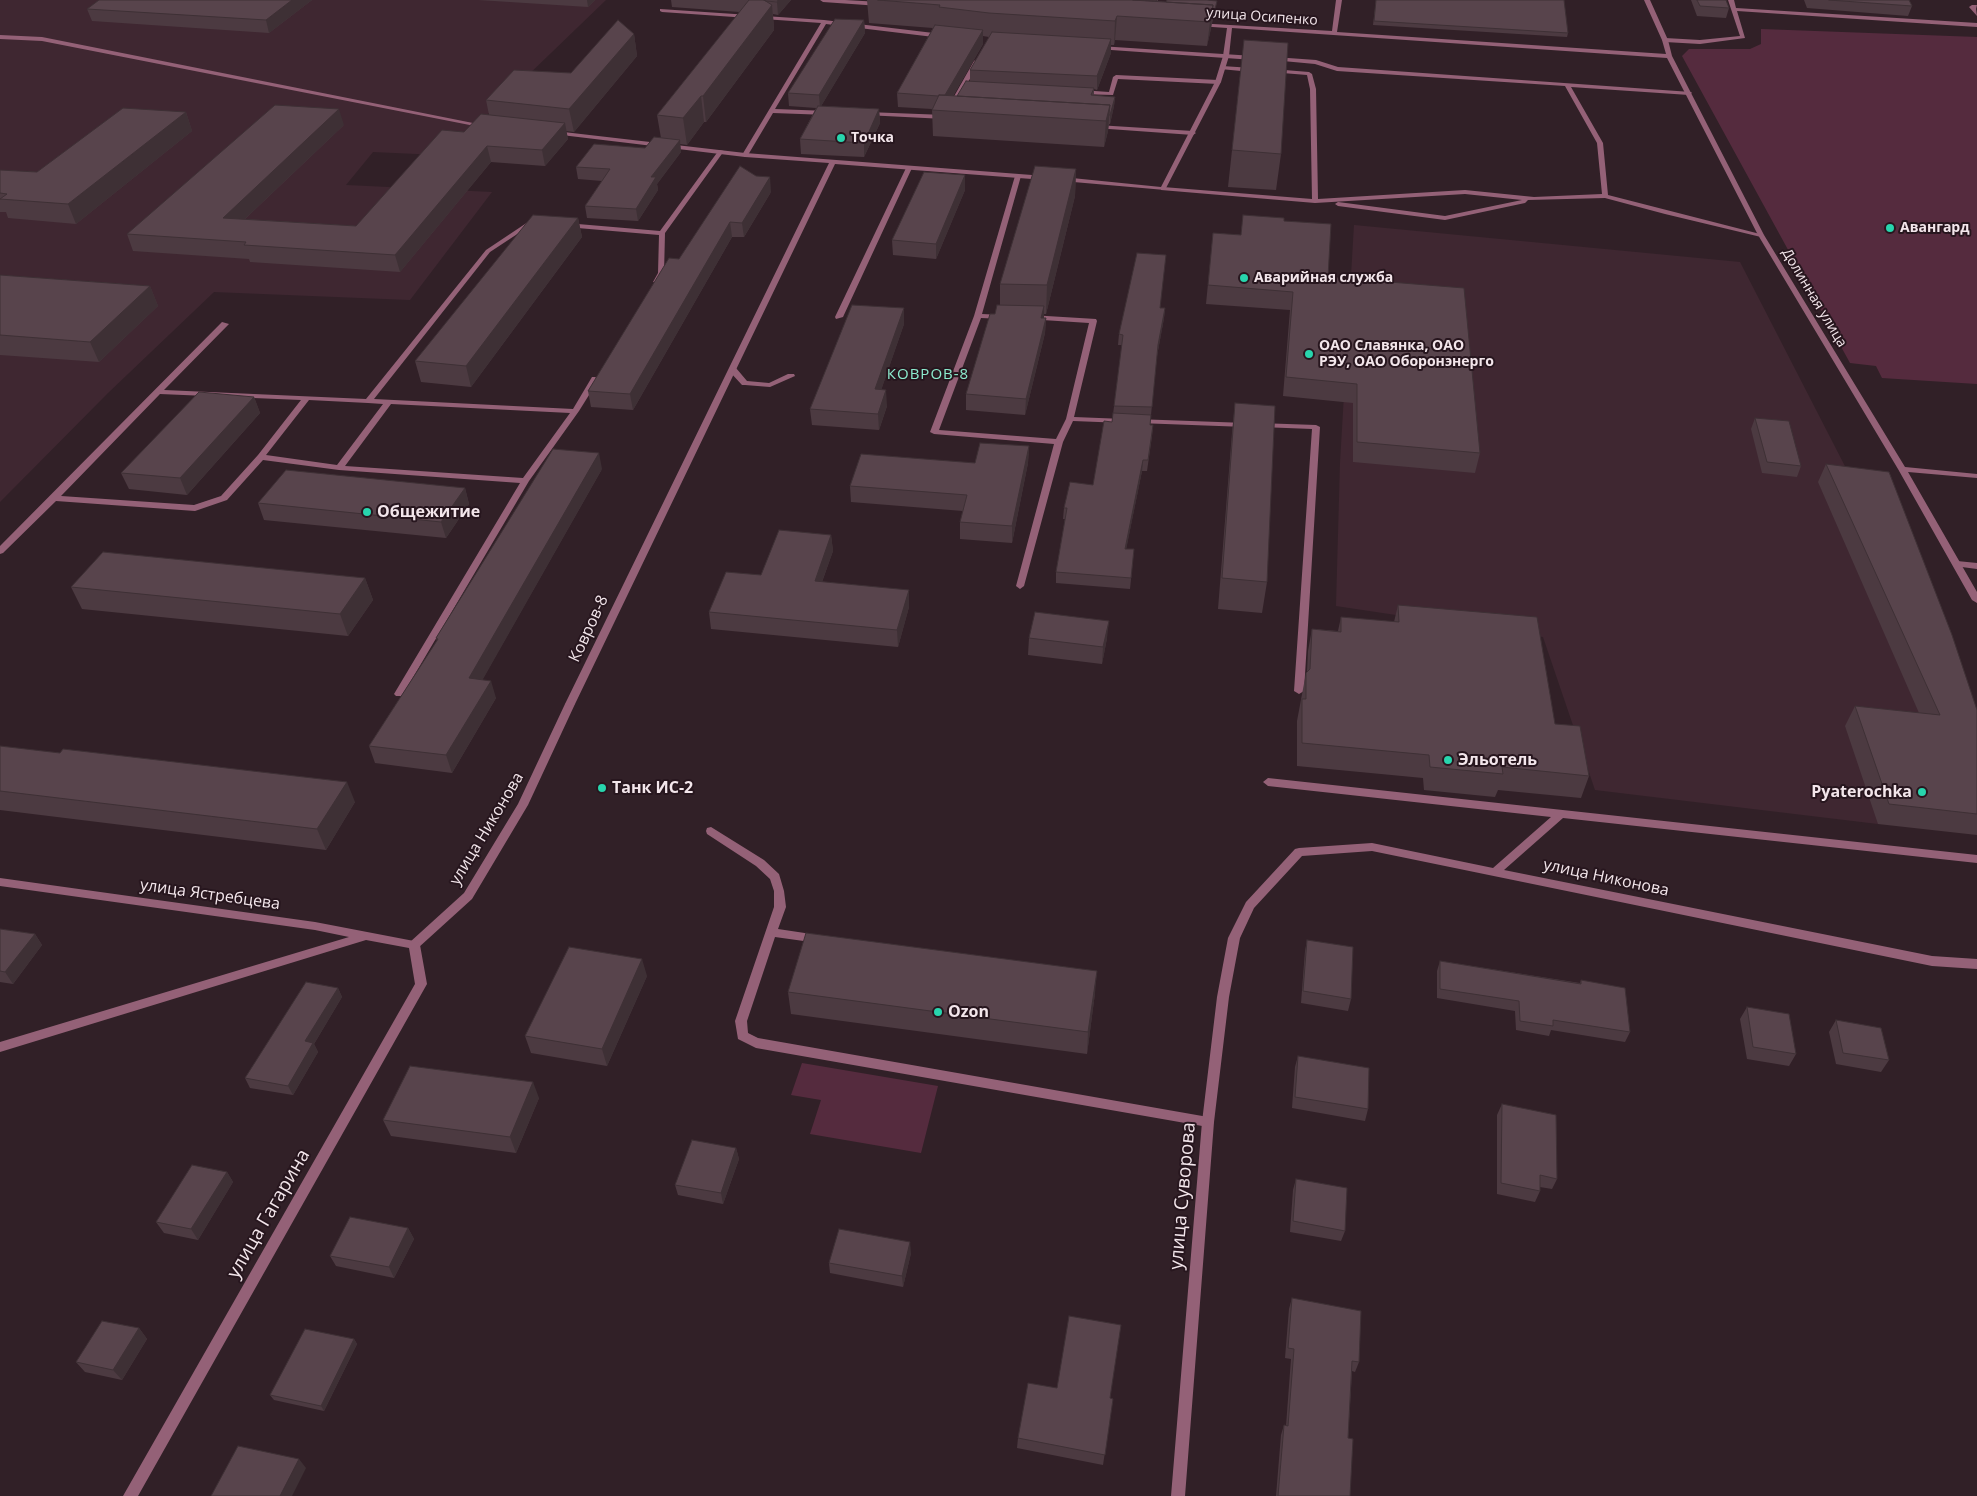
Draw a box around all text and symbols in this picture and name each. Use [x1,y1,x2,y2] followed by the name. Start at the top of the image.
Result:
[1206,5,1318,29] street label: улица Осипенко
[851,130,894,146] place label: Точка
[835,132,847,144] marker: Точка
[1900,220,1969,236] place label: Авангард
[1884,222,1896,234] marker: Авангард
[1778,246,1850,350] street label: Долинная улица
[1254,270,1393,286] place label: Аварийная служба
[1238,272,1250,284] marker: Аварийная служба
[1319,338,1494,371] place label: ОАО Славянка, ОАО РЭУ, ОАО Оборонэнерго
[1303,348,1315,360] marker: ОАО Славянка, ОАО РЭУ, ОАО Оборонэнерго
[886,366,970,384] district label: КОВРОВ-8
[377,502,480,522] place label: Общежитие
[361,506,373,518] marker: Общежитие
[565,593,613,665] street label: Ковров-8
[1458,750,1537,770] place label: Эльотель
[1442,754,1454,766] marker: Эльотель
[446,769,528,889] street label: улица Никонова
[612,778,693,798] place label: Танк ИС-2
[596,782,608,794] marker: Танк ИС-2
[1811,782,1912,802] place label: Pyaterochka
[1916,786,1928,798] marker: Pyaterochka
[1541,855,1671,901] street label: улица Никонова
[139,876,281,914] street label: улица Ястребцева
[948,1002,989,1022] place label: Ozon
[932,1006,944,1018] marker: Ozon
[1165,1121,1201,1271] street label: улица Суворова
[223,1145,315,1283] street label: улица Гагарина

